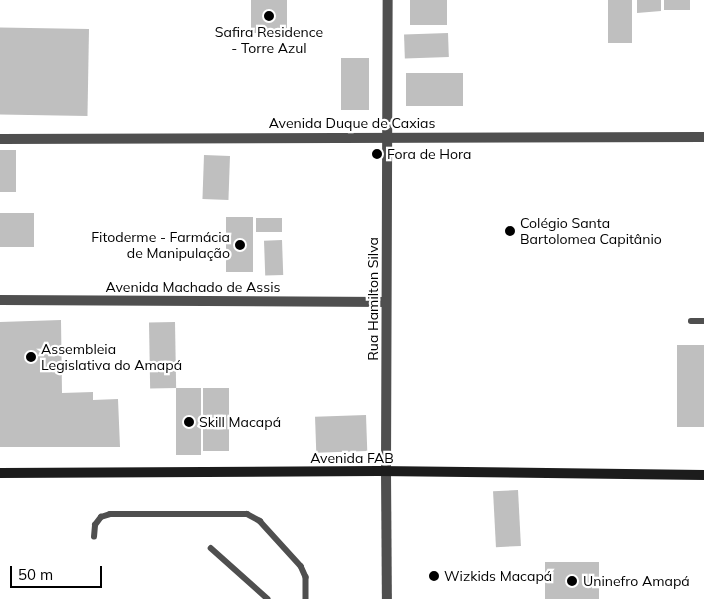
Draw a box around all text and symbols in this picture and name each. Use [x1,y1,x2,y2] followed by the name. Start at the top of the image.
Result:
[263,10,275,22] marker: Safira Residence - Torre Azul
[215,24,323,56] place label: Safira Residence - Torre Azul
[269,115,435,131] street label: Avenida Duque de Caxias
[387,146,471,162] place label: Fora de Hora
[371,148,383,160] marker: Fora de Hora
[520,215,662,248] place label: Colégio Santa Bartolomea Capitânio
[504,225,516,237] marker: Colégio Santa Bartolomea Capitânio
[91,229,230,262] place label: Fitoderme - Farmácia de Manipulação
[365,237,381,361] street label: Rua Hamilton Silva
[234,239,246,251] marker: Fitoderme - Farmácia de Manipulação
[106,279,280,295] street label: Avenida Machado de Assis
[41,341,182,374] place label: Assembleia Legislativa do Amapá
[25,351,37,363] marker: Assembleia Legislativa do Amapá
[199,414,281,430] place label: Skill Macapá
[183,416,195,428] marker: Skill Macapá
[310,450,394,466] street label: Avenida FAB
[12,556,105,588] scale bar
[18,565,53,584] text: 50 m
[444,568,552,584] place label: Wizkids Macapá
[428,570,440,582] marker: Wizkids Macapá
[583,573,690,589] place label: Uninefro Amapá
[565,574,579,588] marker: Uninefro Amapá

